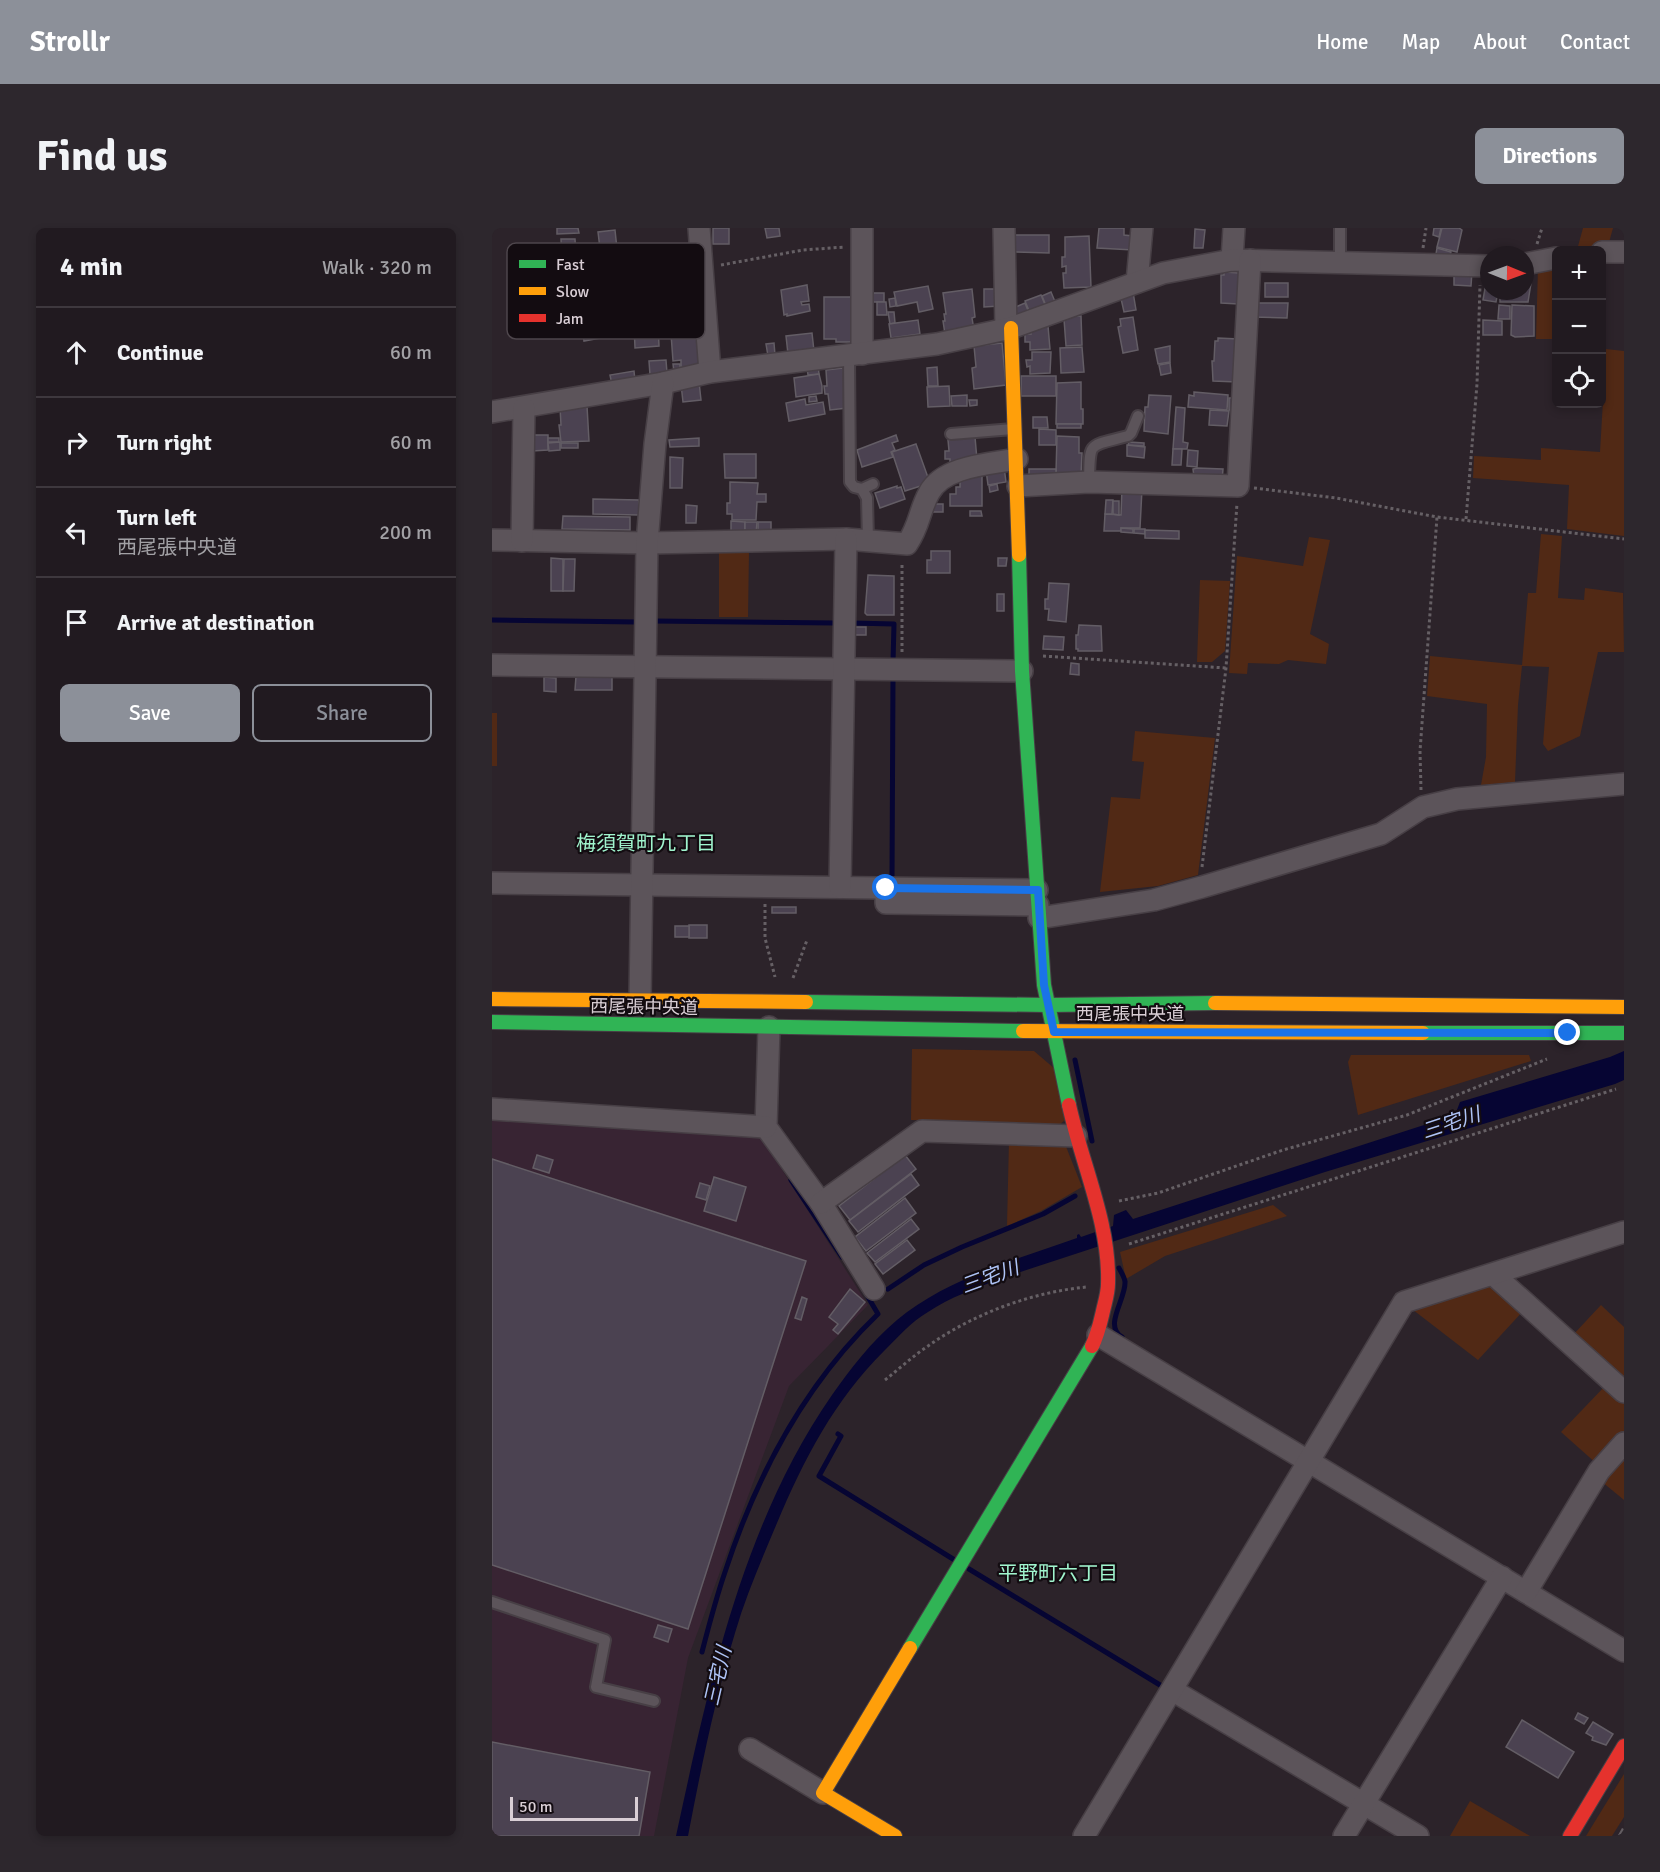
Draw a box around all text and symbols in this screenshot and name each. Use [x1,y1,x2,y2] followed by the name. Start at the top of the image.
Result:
[30,25,110,59] text: Strollr
[1316,29,1369,55] text: Home
[1402,29,1440,55] text: Map
[1473,29,1527,55] text: About
[1560,29,1630,55] text: Contact
[1475,128,1624,184] button: Directions
[36,131,167,182] text: Find us
[507,243,705,339] legend
[1480,246,1534,300] north arrow
[1552,246,1606,408] map controls
[1552,246,1606,300] button: +
[60,251,123,283] text: 4 min
[322,255,432,280] text: Walk · 320 m
[556,255,585,275] text: Fast
[556,282,590,302] text: Slow
[1552,300,1606,354] button: −
[556,309,584,329] text: Jam
[60,336,93,369] icon: ahead
[117,339,204,366] text: Continue
[390,340,432,365] text: 60 m
[1552,354,1606,408] button: locate
[60,426,93,459] icon: right
[117,429,212,456] text: Turn right
[390,430,432,455] text: 60 m
[117,504,197,531] text: Turn left
[60,516,93,549] icon: left
[379,520,432,545] text: 200 m
[117,535,237,560] text: 西尾張中央道
[60,606,93,639] icon: arrive
[117,609,314,636] text: Arrive at destination
[60,684,240,742] button: Save
[252,684,432,742] button: Share
[576,831,716,856] district label: 梅須賀町九丁目
[872,874,898,900] route start
[590,995,698,1019] street label: 西尾張中央道
[1076,1003,1184,1025] street label: 西尾張中央道
[1554,1019,1580,1045] route end
[1419,1101,1485,1144] water label: 三宅川
[958,1254,1024,1299] water label: 三宅川
[998,1561,1118,1586] district label: 平野町六丁目
[699,1642,737,1708] water label: 三宅川
[510,1794,638,1822] scale bar
[519,1797,553,1817] text: 50 m

